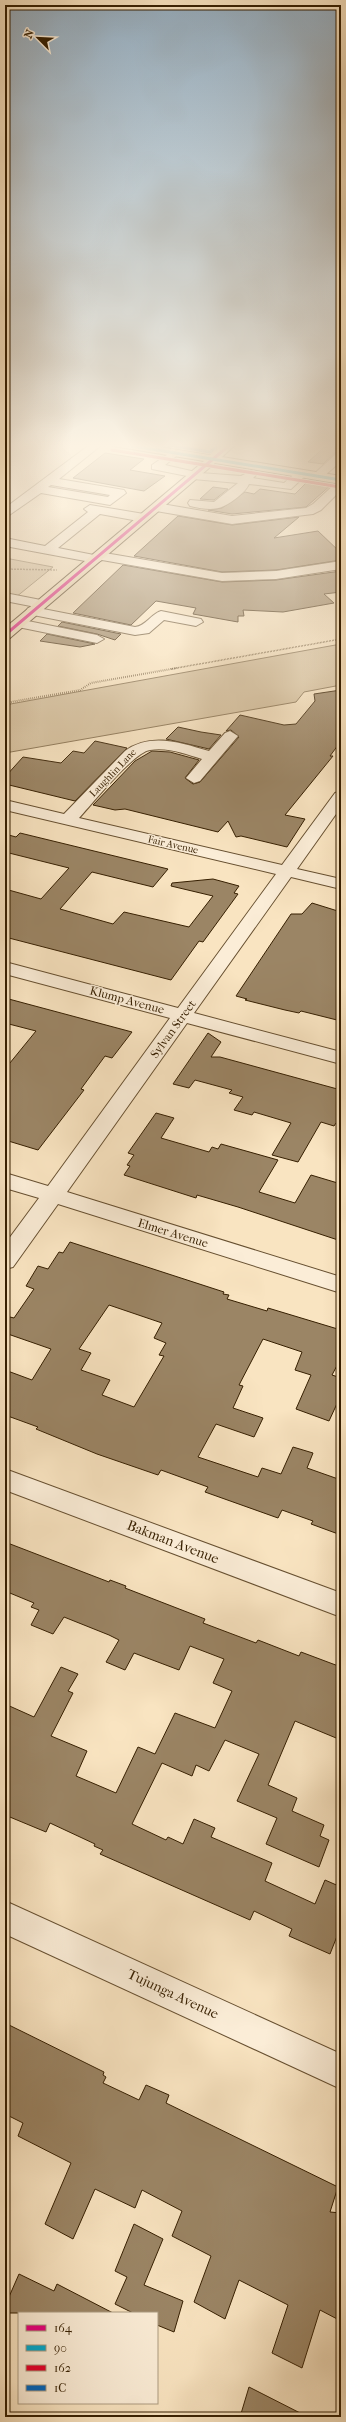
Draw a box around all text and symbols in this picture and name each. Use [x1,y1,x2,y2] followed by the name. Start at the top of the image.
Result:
[18,18,58,58] north arrow
[22,27,37,41] text: N
[87,746,139,800] street label: Laughlin Lane
[147,833,200,857] street label: Fair Avenue
[88,983,166,1017] street label: Klump Avenue
[147,997,199,1061] street label: Sylvan Street
[136,1216,210,1250] street label: Elmer Avenue
[125,1517,221,1567] street label: Bakman Avenue
[125,1965,221,2023] street label: Tujunga Avenue
[18,2312,158,2404] legend
[54,2321,73,2335] text: 164
[54,2341,67,2355] text: 90
[54,2361,71,2375] text: 162
[54,2381,66,2395] text: 1C

